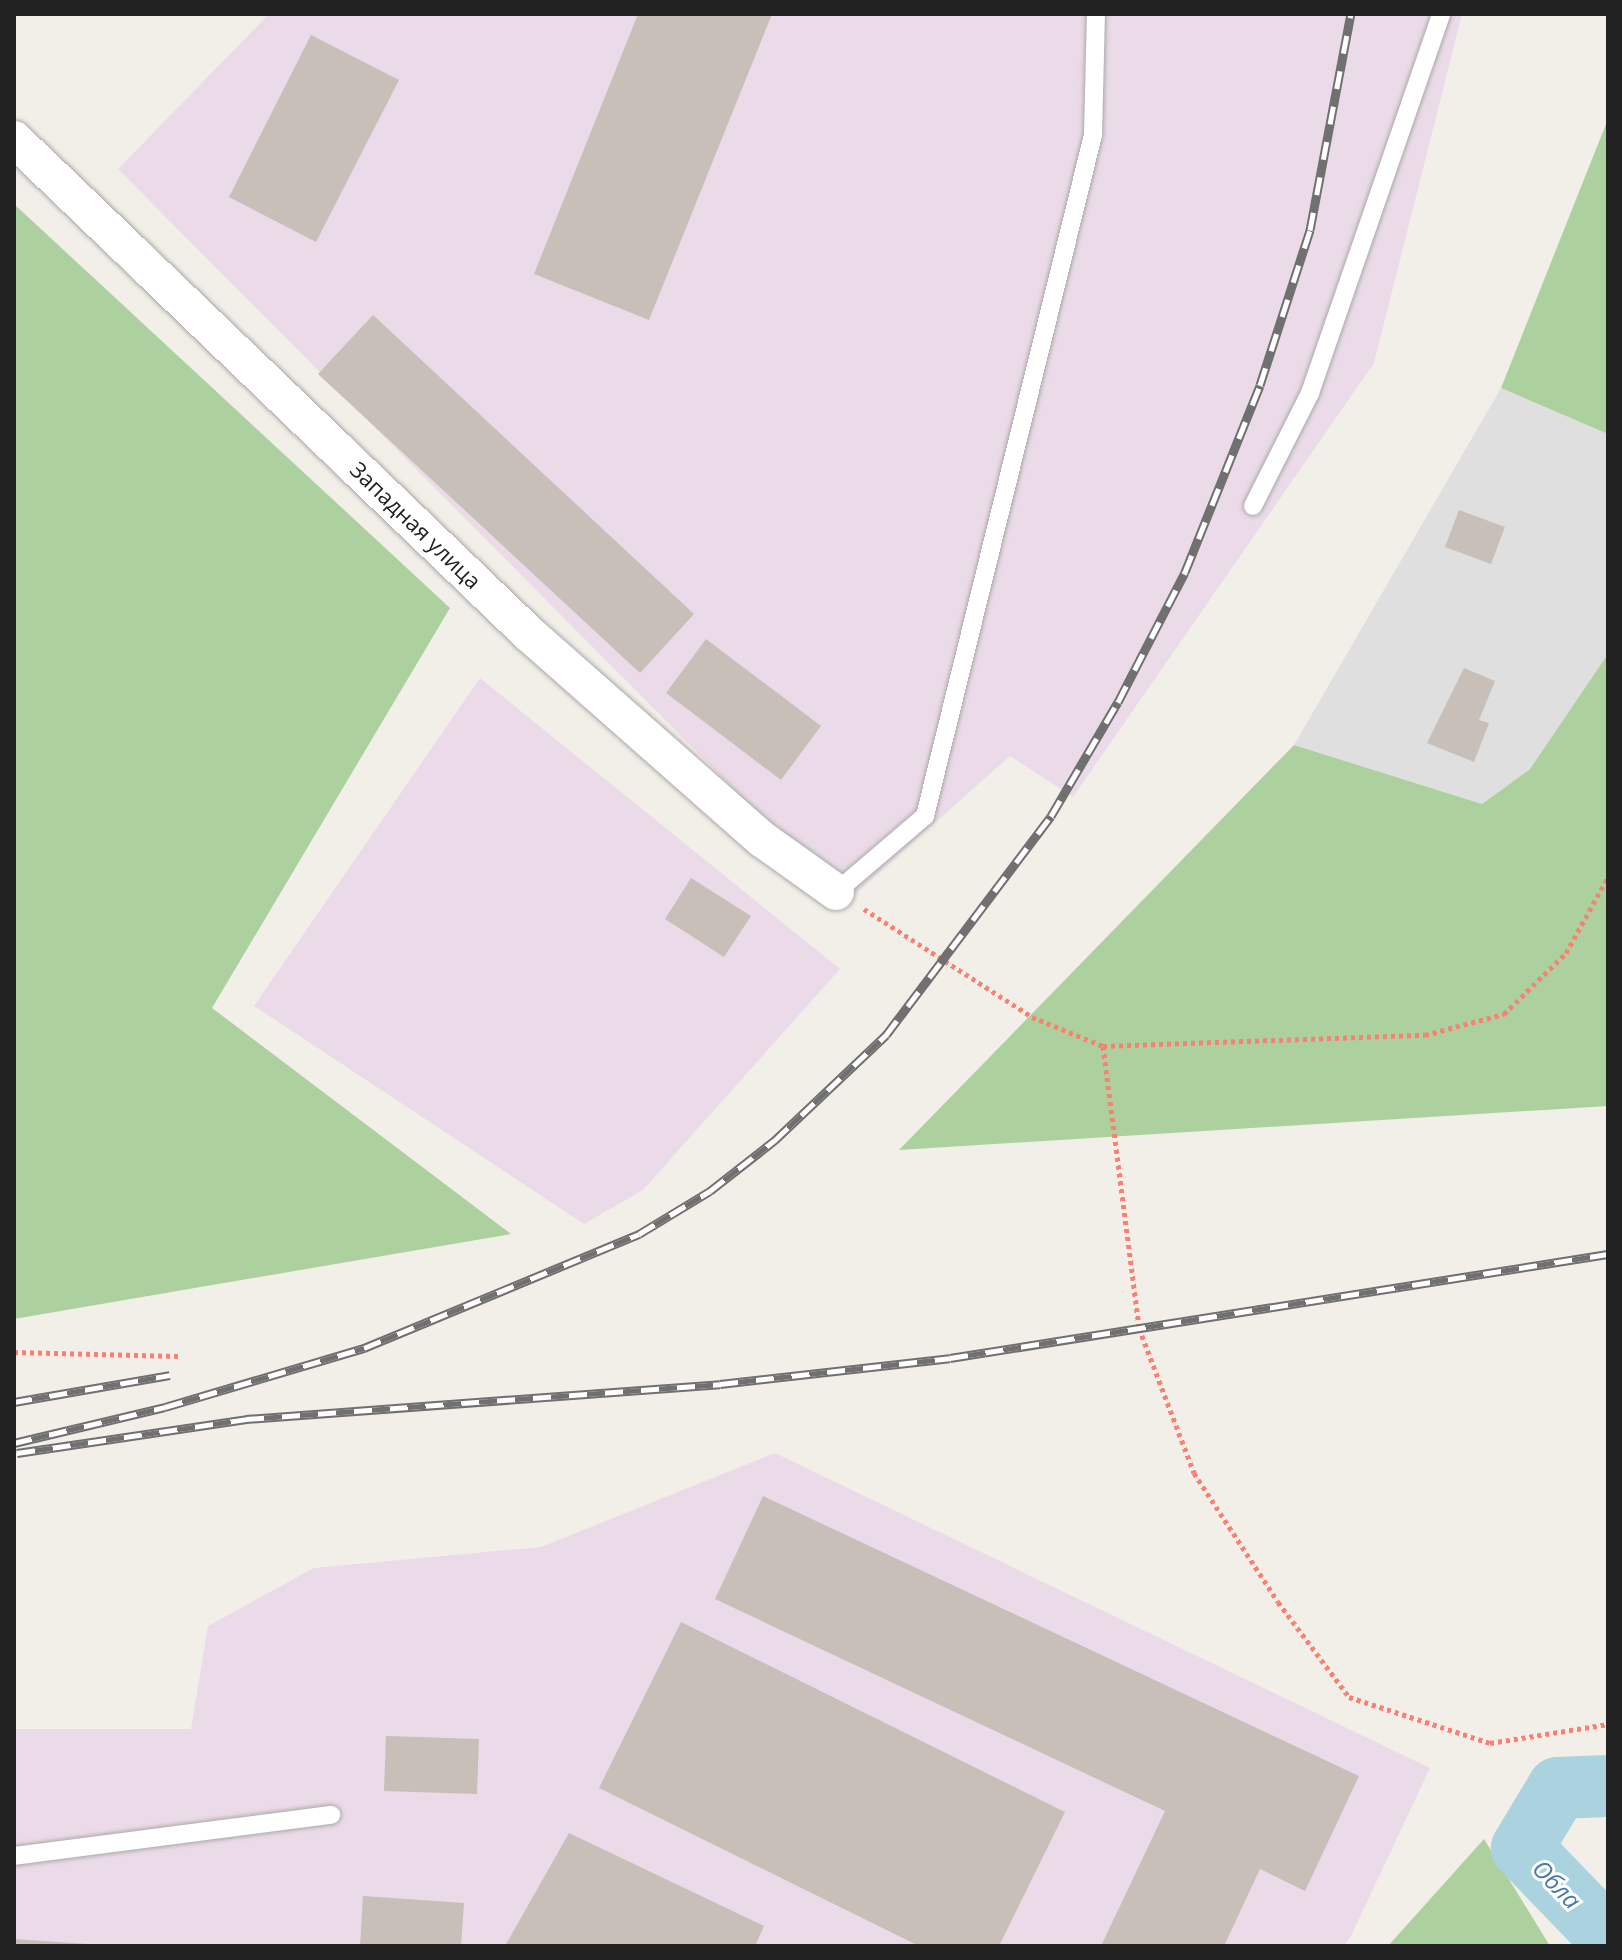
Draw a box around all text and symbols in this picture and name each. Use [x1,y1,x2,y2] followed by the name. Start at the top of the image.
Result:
[345,456,487,594] street label: Западная улица
[1527,1854,1587,1914] water label: Обла

